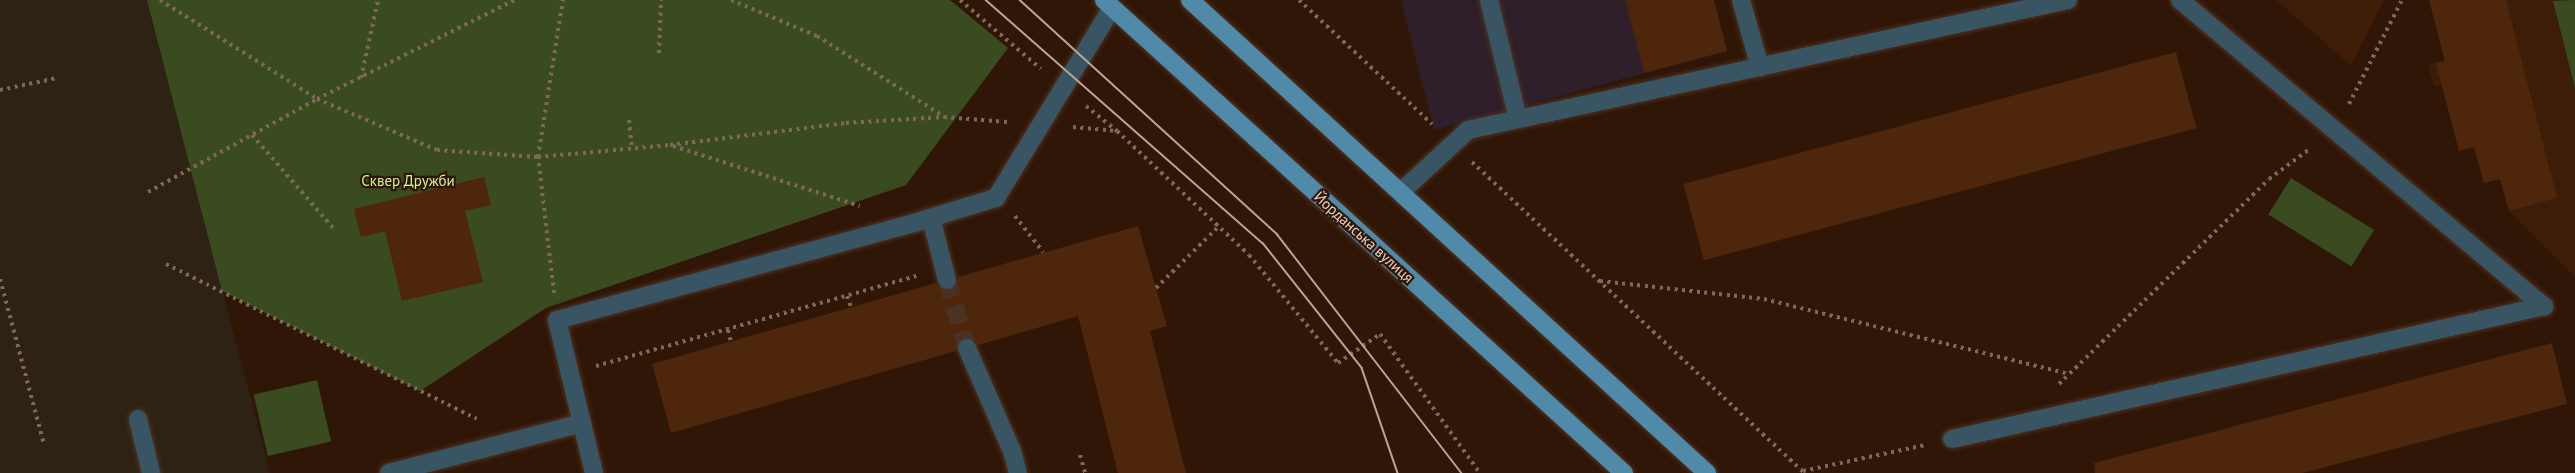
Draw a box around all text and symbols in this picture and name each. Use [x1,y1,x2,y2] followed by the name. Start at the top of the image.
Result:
[361,172,455,190] park label: Сквер Дружби
[1311,188,1417,286] street label: Йорданська вулиця

